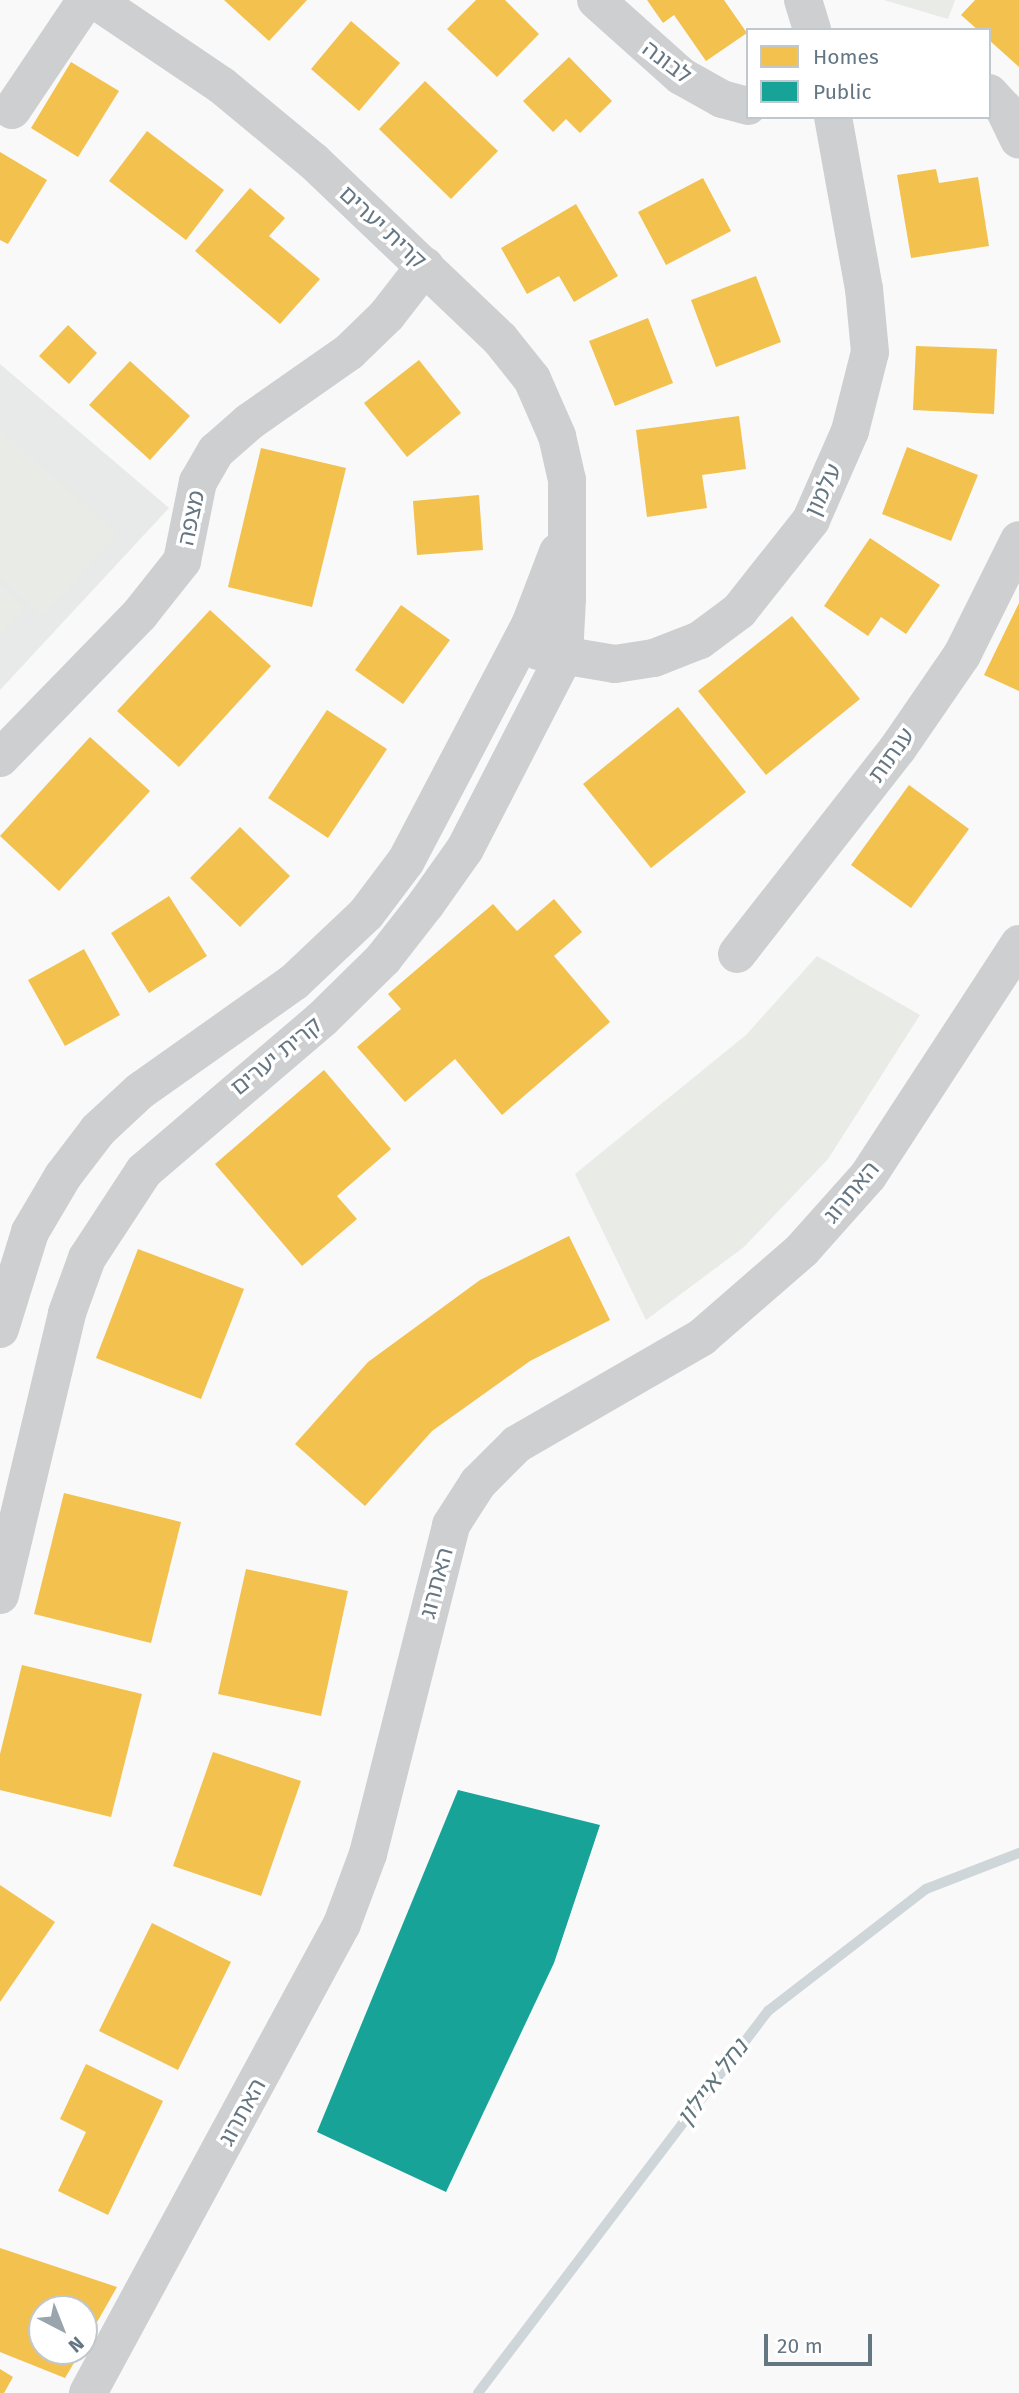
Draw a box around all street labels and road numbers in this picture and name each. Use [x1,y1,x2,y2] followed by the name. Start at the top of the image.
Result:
[637,35,697,89] street label: לבונה
[334,180,432,274] street label: קרית יערים
[799,459,847,521] street label: עלמון
[172,488,210,548] street label: מצפה
[862,722,920,788] street label: ענתות
[225,1011,327,1101] street label: קרית יערים
[817,1155,885,1229] street label: האתרוג
[413,1545,459,1621] street label: האתרוג
[212,2074,272,2150] street label: האתרוג

